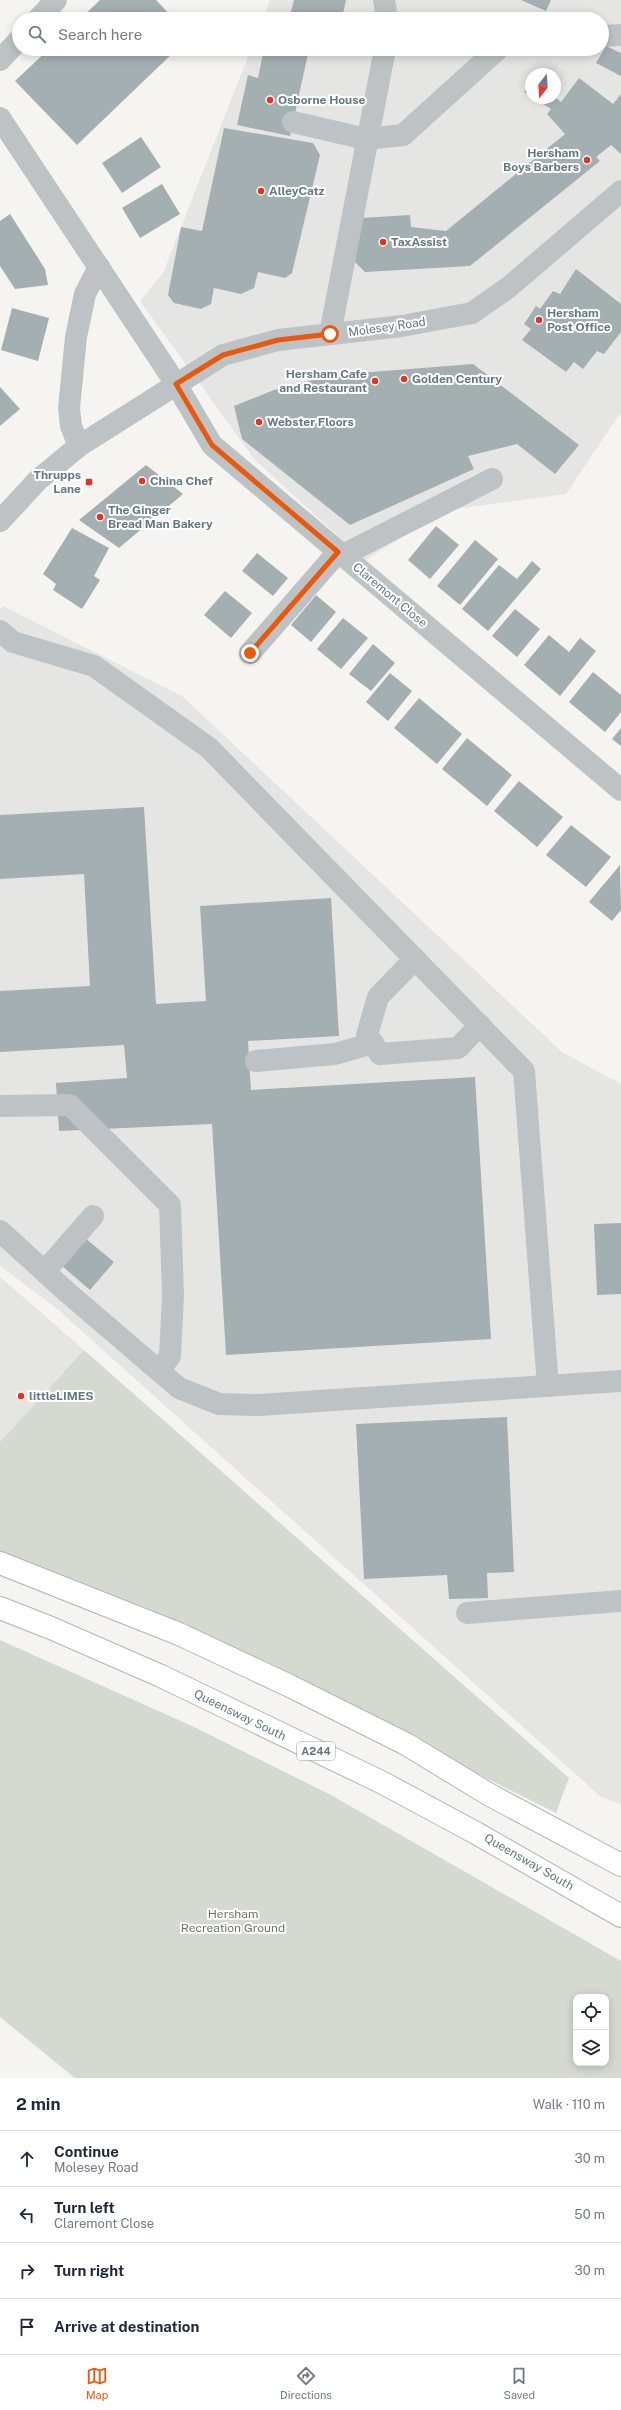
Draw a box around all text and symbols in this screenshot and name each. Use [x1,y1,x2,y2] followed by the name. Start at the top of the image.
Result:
[12,12,609,56] search box
[26,23,48,45] icon: search
[58,26,142,43] text: Search here
[525,68,561,104] north arrow
[278,93,366,107] place label: Osborne House
[265,95,275,105] marker: Osborne House
[503,146,579,174] place label: Hersham Boys Barbers
[582,155,592,165] marker: Hersham Boys Barbers
[269,184,325,198] place label: AlleyCatz
[256,186,266,196] marker: AlleyCatz
[391,235,447,249] place label: TaxAssist
[378,237,388,247] marker: TaxAssist
[547,306,611,334] place label: Hersham Post Office
[347,315,427,339] street label: Molesey Road
[534,315,544,325] marker: Hersham Post Office
[321,325,339,343] route start
[279,367,367,395] place label: Hersham Cafe and Restaurant
[412,372,502,386] place label: Golden Century
[399,374,409,384] marker: Golden Century
[370,376,380,386] marker: Hersham Cafe and Restaurant
[267,415,354,429] place label: Webster Floors
[254,417,264,427] marker: Webster Floors
[34,468,81,496] place label: Thrupps Lane
[150,474,213,488] place label: China Chef
[137,476,147,486] marker: China Chef
[84,477,94,487] marker: Thrupps Lane
[108,503,213,531] place label: The Ginger Bread Man Bakery
[95,512,105,522] marker: The Ginger Bread Man Bakery
[350,560,430,630] street label: Claremont Close
[241,644,259,662] route end
[29,1389,94,1403] place label: littleLIMES
[16,1391,26,1401] marker: littleLIMES
[192,1687,288,1743] street label: Queensway South
[297,1742,335,1760] road number: A244
[482,1831,576,1893] street label: Queensway South
[181,1907,285,1935] park label: Hersham Recreation Ground
[573,1994,609,2066] map controls
[573,1994,609,2030] button: locate
[573,2030,609,2066] button: layers
[16,2094,61,2114] text: 2 min
[533,2097,605,2112] text: Walk · 110 m
[54,2143,119,2160] text: Continue
[16,2148,38,2170] icon: ahead
[575,2151,605,2166] text: 30 m
[54,2160,138,2175] text: Molesey Road
[54,2199,115,2216] text: Turn left
[16,2204,38,2226] icon: left
[574,2207,605,2222] text: 50 m
[54,2216,154,2231] text: Claremont Close
[16,2260,38,2282] icon: right
[54,2262,124,2279] text: Turn right
[575,2263,605,2278] text: 30 m
[16,2316,38,2338] icon: arrive
[54,2318,199,2335] text: Arrive at destination
[86,2365,108,2401] tab: Map
[280,2365,332,2401] tab: Directions
[504,2365,535,2401] tab: Saved

